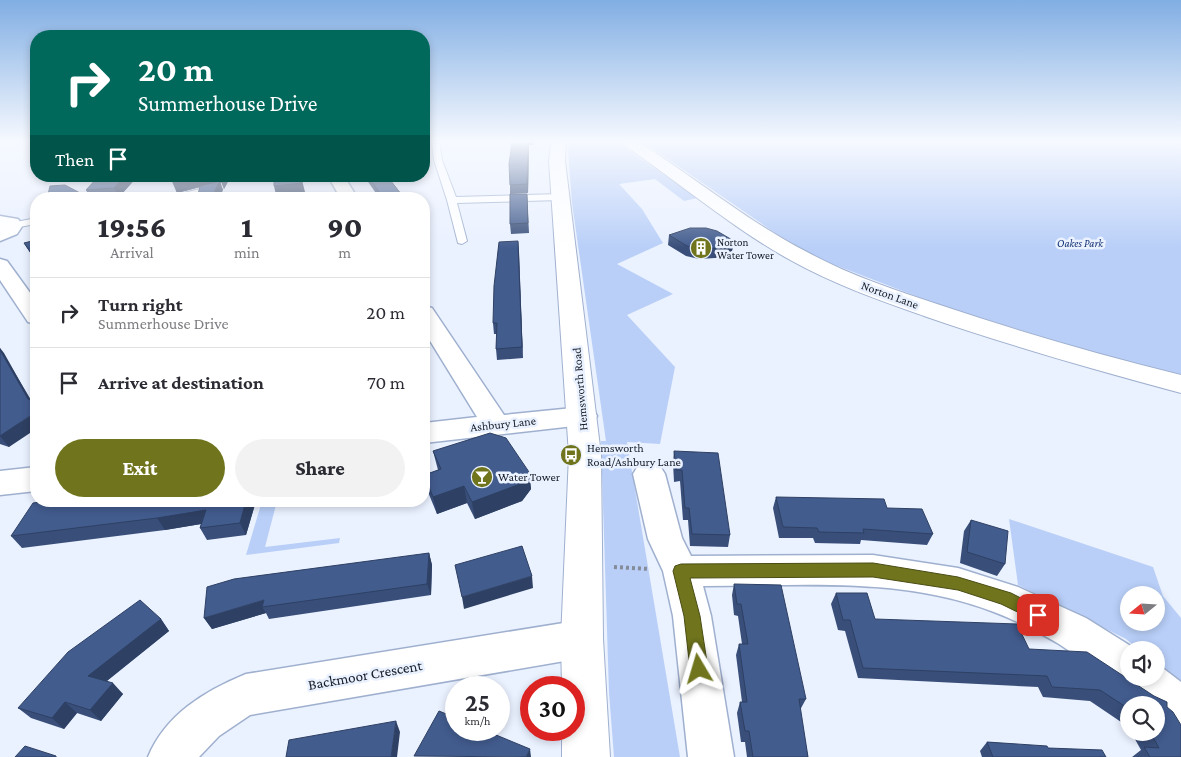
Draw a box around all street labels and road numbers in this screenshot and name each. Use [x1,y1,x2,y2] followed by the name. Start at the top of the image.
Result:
[859,278,921,312] street label: Norton Lane
[569,346,591,431] street label: Hemsworth Road
[470,414,536,434] street label: Ashbury Lane
[307,657,424,693] street label: Backmoor Crescent

